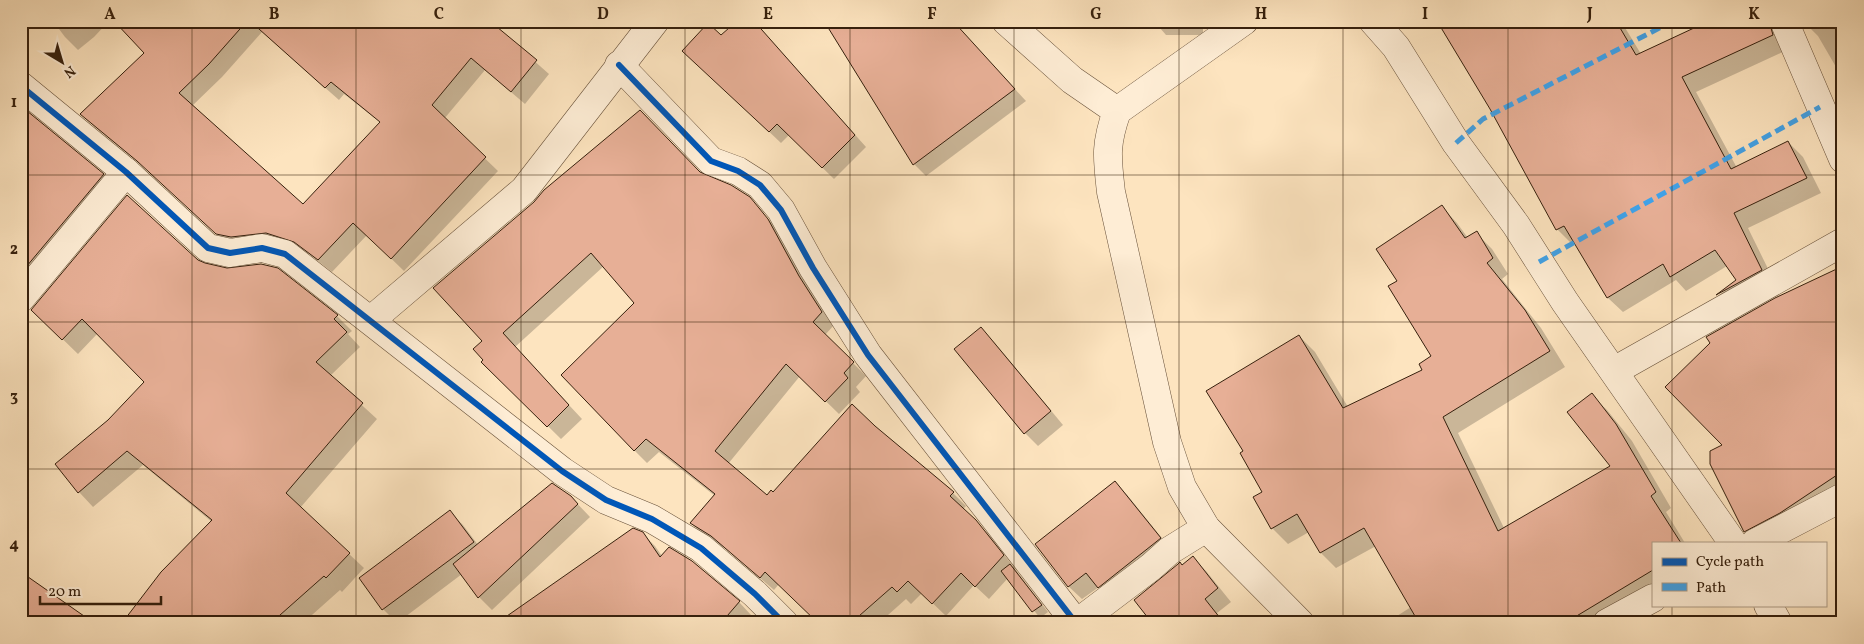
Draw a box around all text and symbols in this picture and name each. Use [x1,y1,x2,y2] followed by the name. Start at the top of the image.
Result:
[104,4,116,26] text: A
[269,4,280,26] text: B
[434,4,444,26] text: C
[597,4,609,26] text: D
[763,4,773,26] text: E
[927,4,937,26] text: F
[1090,4,1102,26] text: G
[1255,4,1267,26] text: H
[1422,4,1428,26] text: I
[1586,4,1593,26] text: J
[1748,4,1760,26] text: K
[38,38,88,88] north arrow
[59,60,79,82] text: N
[11,92,17,114] text: 1
[10,239,18,261] text: 2
[10,386,18,408] text: 3
[9,534,19,556] text: 4
[1652,542,1826,606] legend
[1696,552,1764,573] text: Cycle path
[40,574,161,606] scale bar
[1696,578,1726,599] text: Path
[48,582,81,603] text: 20 m

